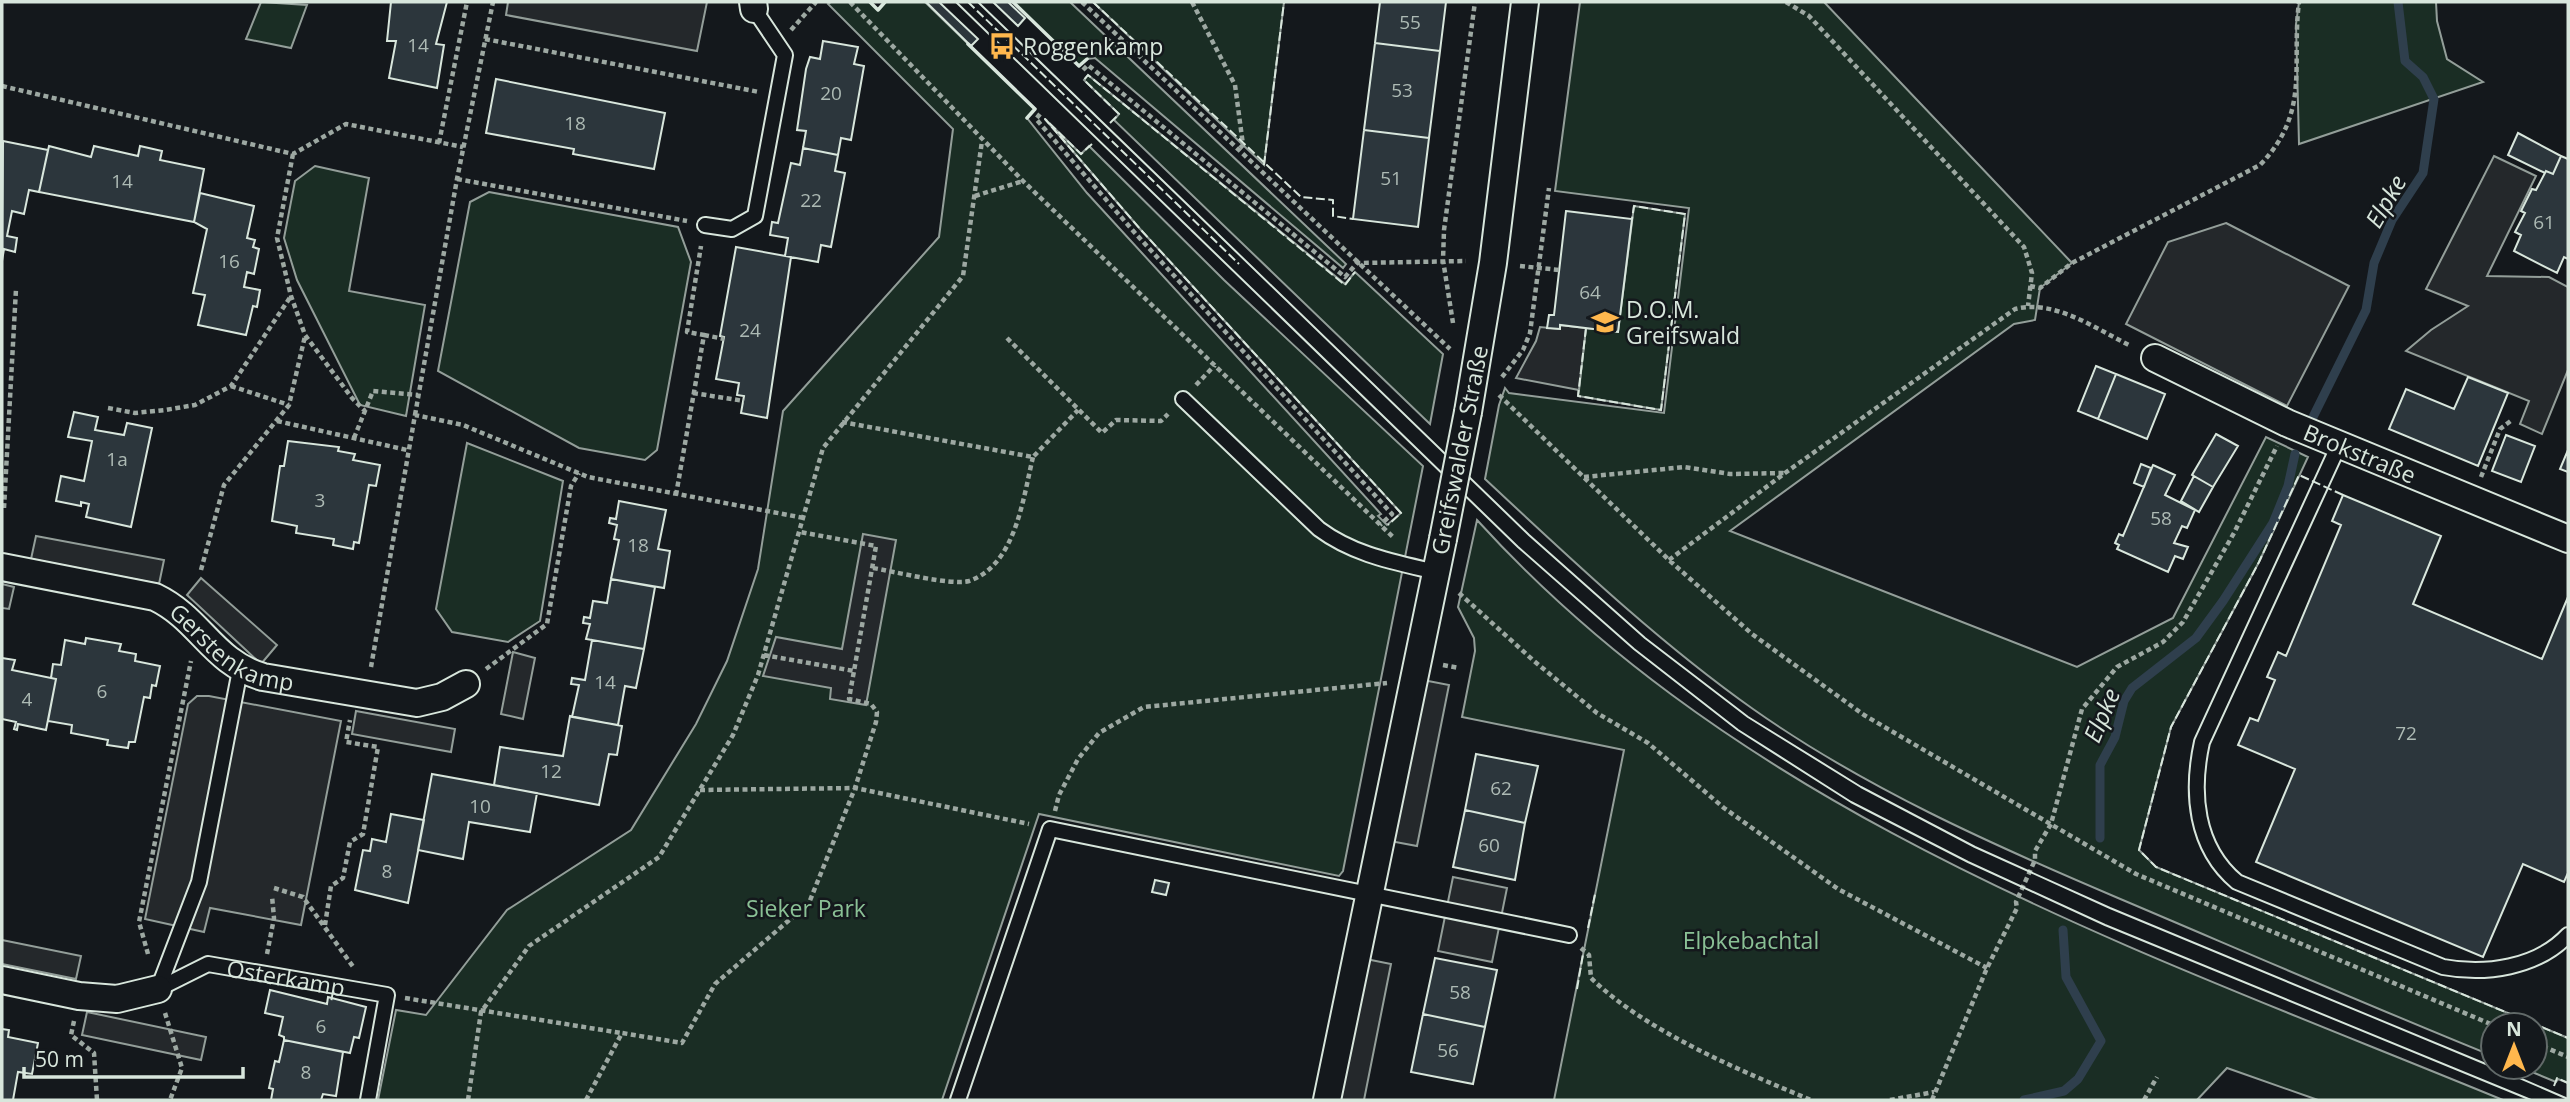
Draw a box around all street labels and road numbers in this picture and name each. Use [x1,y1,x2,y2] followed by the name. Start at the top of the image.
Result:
[1423,343,1495,557] street label: Greifswalder Straße
[2299,416,2421,491] street label: Brokstraße
[163,595,296,698] street label: Gerstenkamp
[224,952,348,1003] street label: Osterkamp

